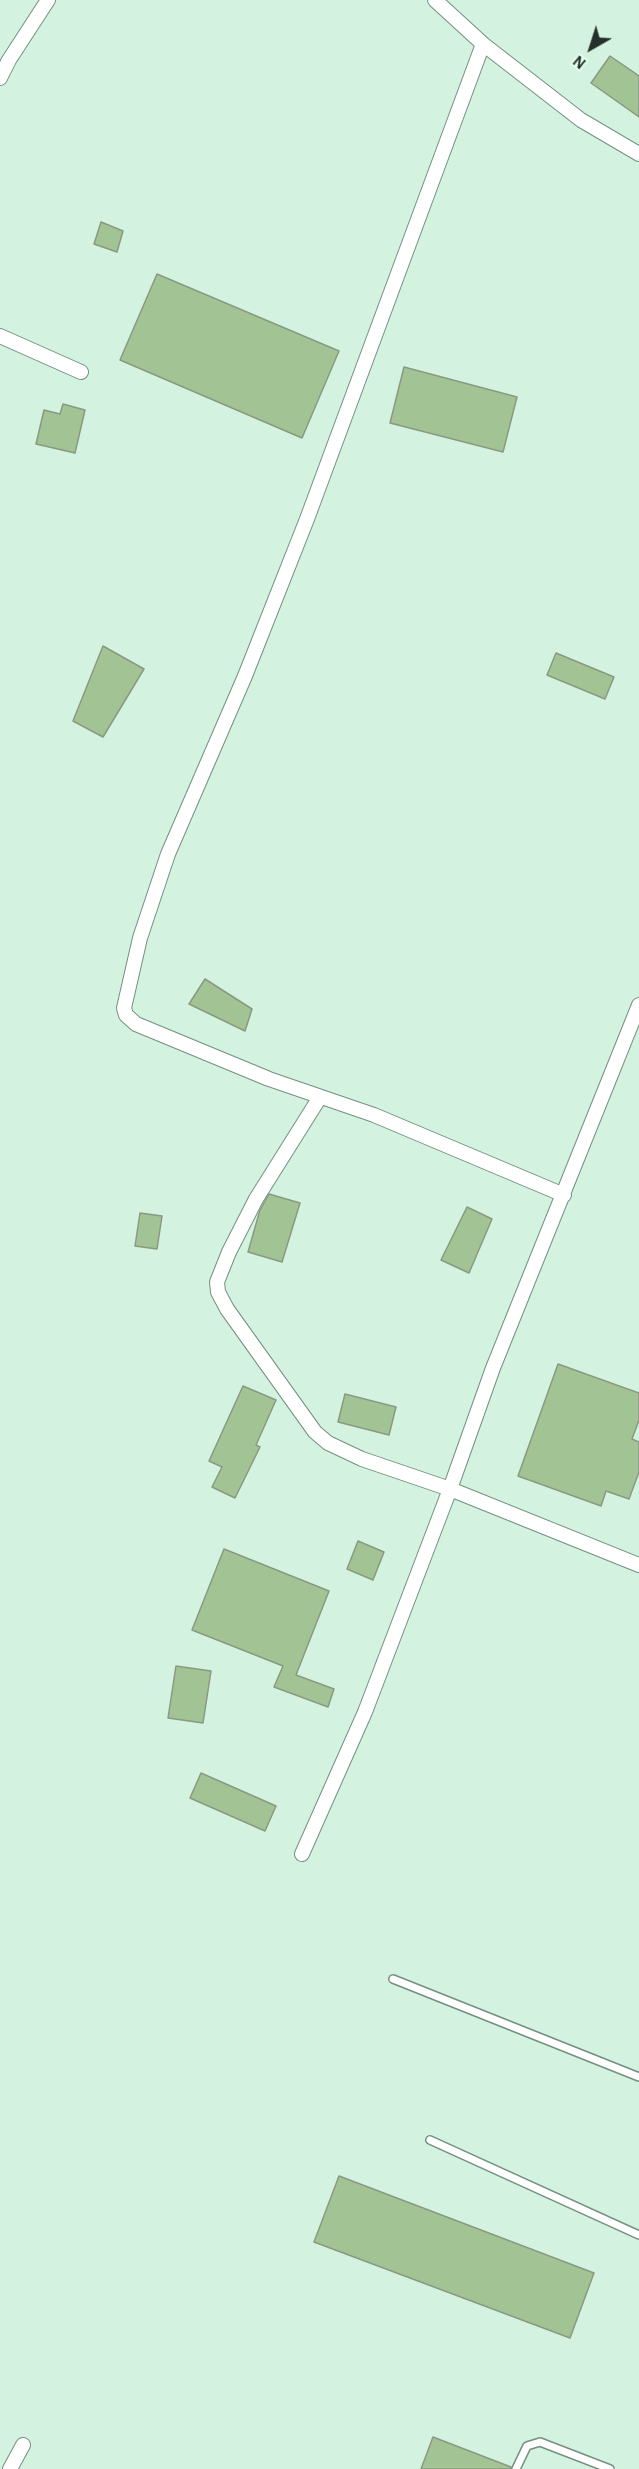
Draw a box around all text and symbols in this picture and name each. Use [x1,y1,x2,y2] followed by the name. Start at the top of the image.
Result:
[561,18,621,78] north arrow
[570,52,589,72] text: N

